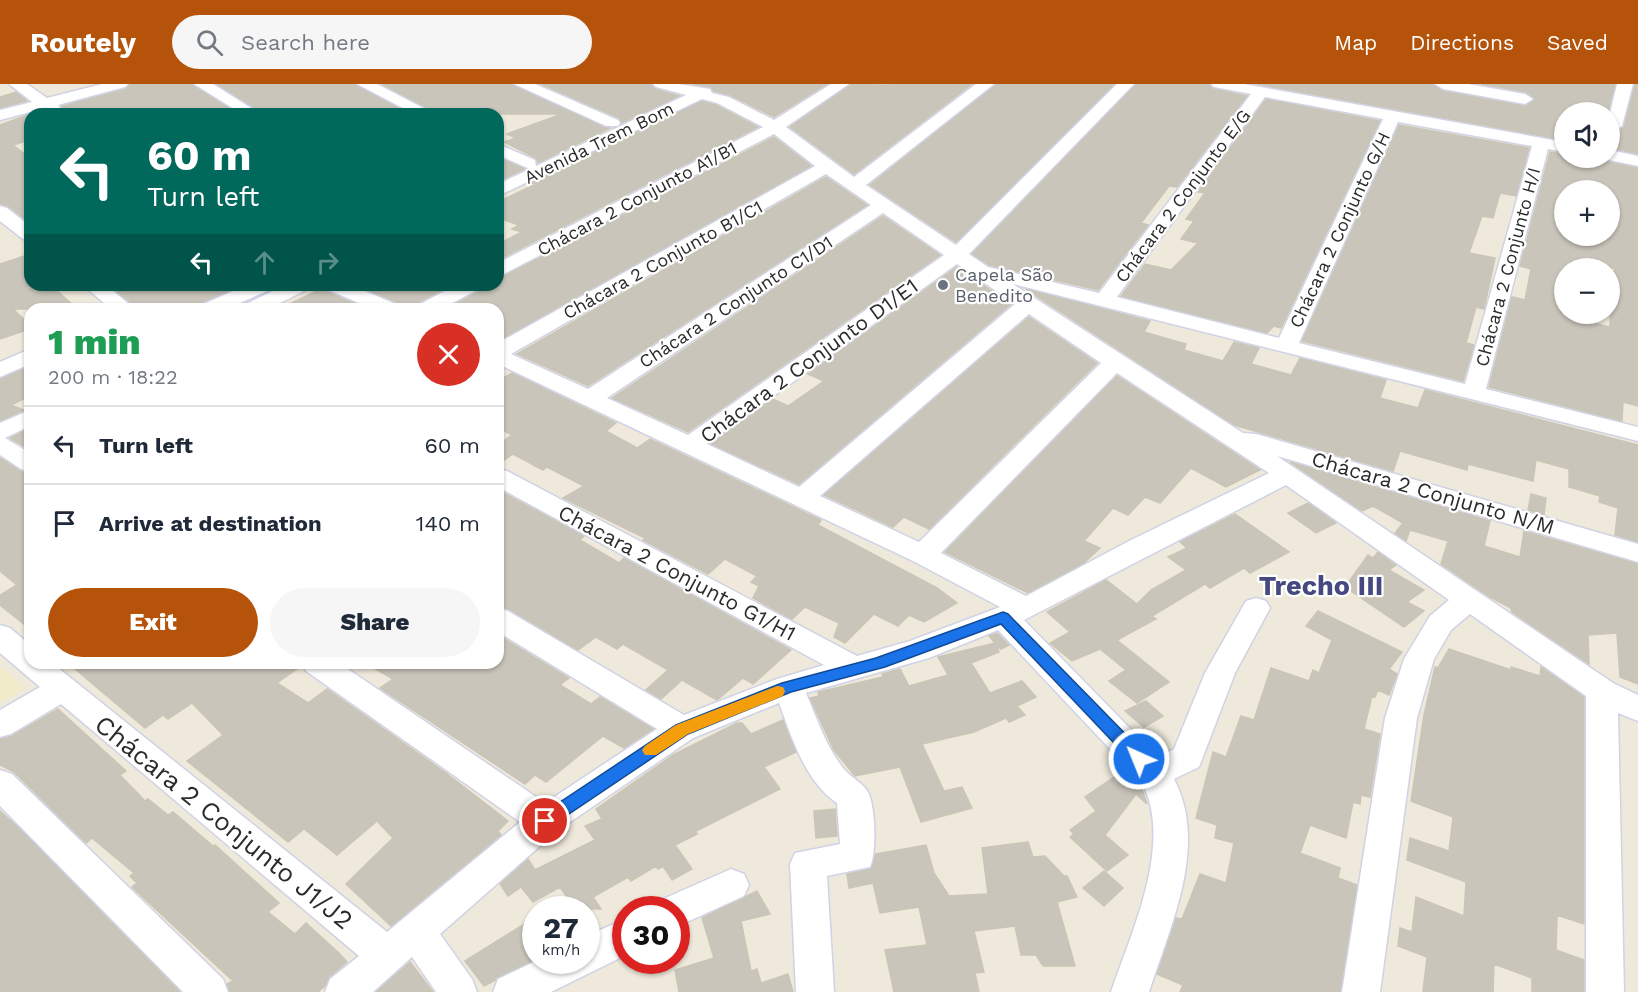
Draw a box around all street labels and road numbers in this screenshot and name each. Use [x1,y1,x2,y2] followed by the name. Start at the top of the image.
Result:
[521,97,677,188] street label: Avenida Trem Bom
[1111,105,1255,286] street label: Chácara 2 Conjunto E/G
[1285,129,1394,331] street label: Chácara 2 Conjunto G/H
[533,137,740,260] street label: Chácara 2 Conjunto A1/B1
[1471,165,1544,369] street label: Chácara 2 Conjunto H/I
[559,196,766,323] street label: Chácara 2 Conjunto B1/C1
[635,231,836,372] street label: Chácara 2 Conjunto C1/D1
[695,273,923,448] street label: Chácara 2 Conjunto D1/E1
[1309,446,1557,539] street label: Chácara 2 Conjunto N/M
[554,499,800,646] street label: Chácara 2 Conjunto G1/H1
[89,709,359,935] street label: Chácara 2 Conjunto J1/J2

